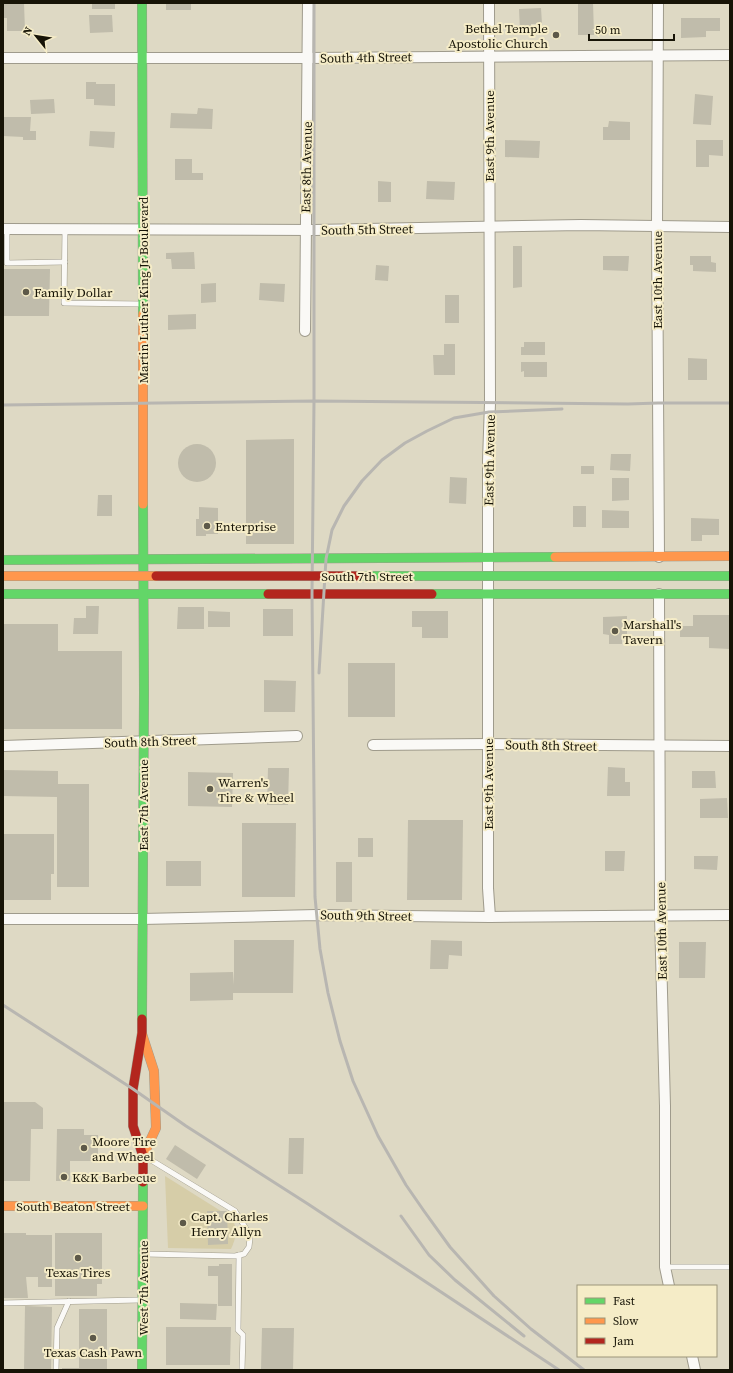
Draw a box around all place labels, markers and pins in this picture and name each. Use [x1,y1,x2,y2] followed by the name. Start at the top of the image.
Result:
[448,20,548,52] place label: Bethel Temple Apostolic Church
[551,30,561,40] marker: Bethel Temple Apostolic Church
[34,284,113,301] place label: Family Dollar
[21,287,31,297] marker: Family Dollar
[215,518,277,535] place label: Enterprise
[202,521,212,531] marker: Enterprise
[623,616,682,648] place label: Marshall's Tavern
[610,626,620,636] marker: Marshall's Tavern
[218,774,294,806] place label: Warren's Tire & Wheel
[205,784,215,794] marker: Warren's Tire & Wheel
[92,1133,157,1165] place label: Moore Tire and Wheel
[79,1143,89,1153] marker: Moore Tire and Wheel
[72,1169,157,1186] place label: K&K Barbecue
[59,1172,69,1182] marker: K&K Barbecue
[191,1208,269,1240] place label: Capt. Charles Henry Allyn
[178,1218,188,1228] marker: Capt. Charles Henry Allyn
[73,1253,83,1263] marker: Texas Tires
[46,1264,111,1281] place label: Texas Tires
[88,1333,98,1343] marker: Texas Cash Pawn
[44,1344,142,1361] place label: Texas Cash Pawn

